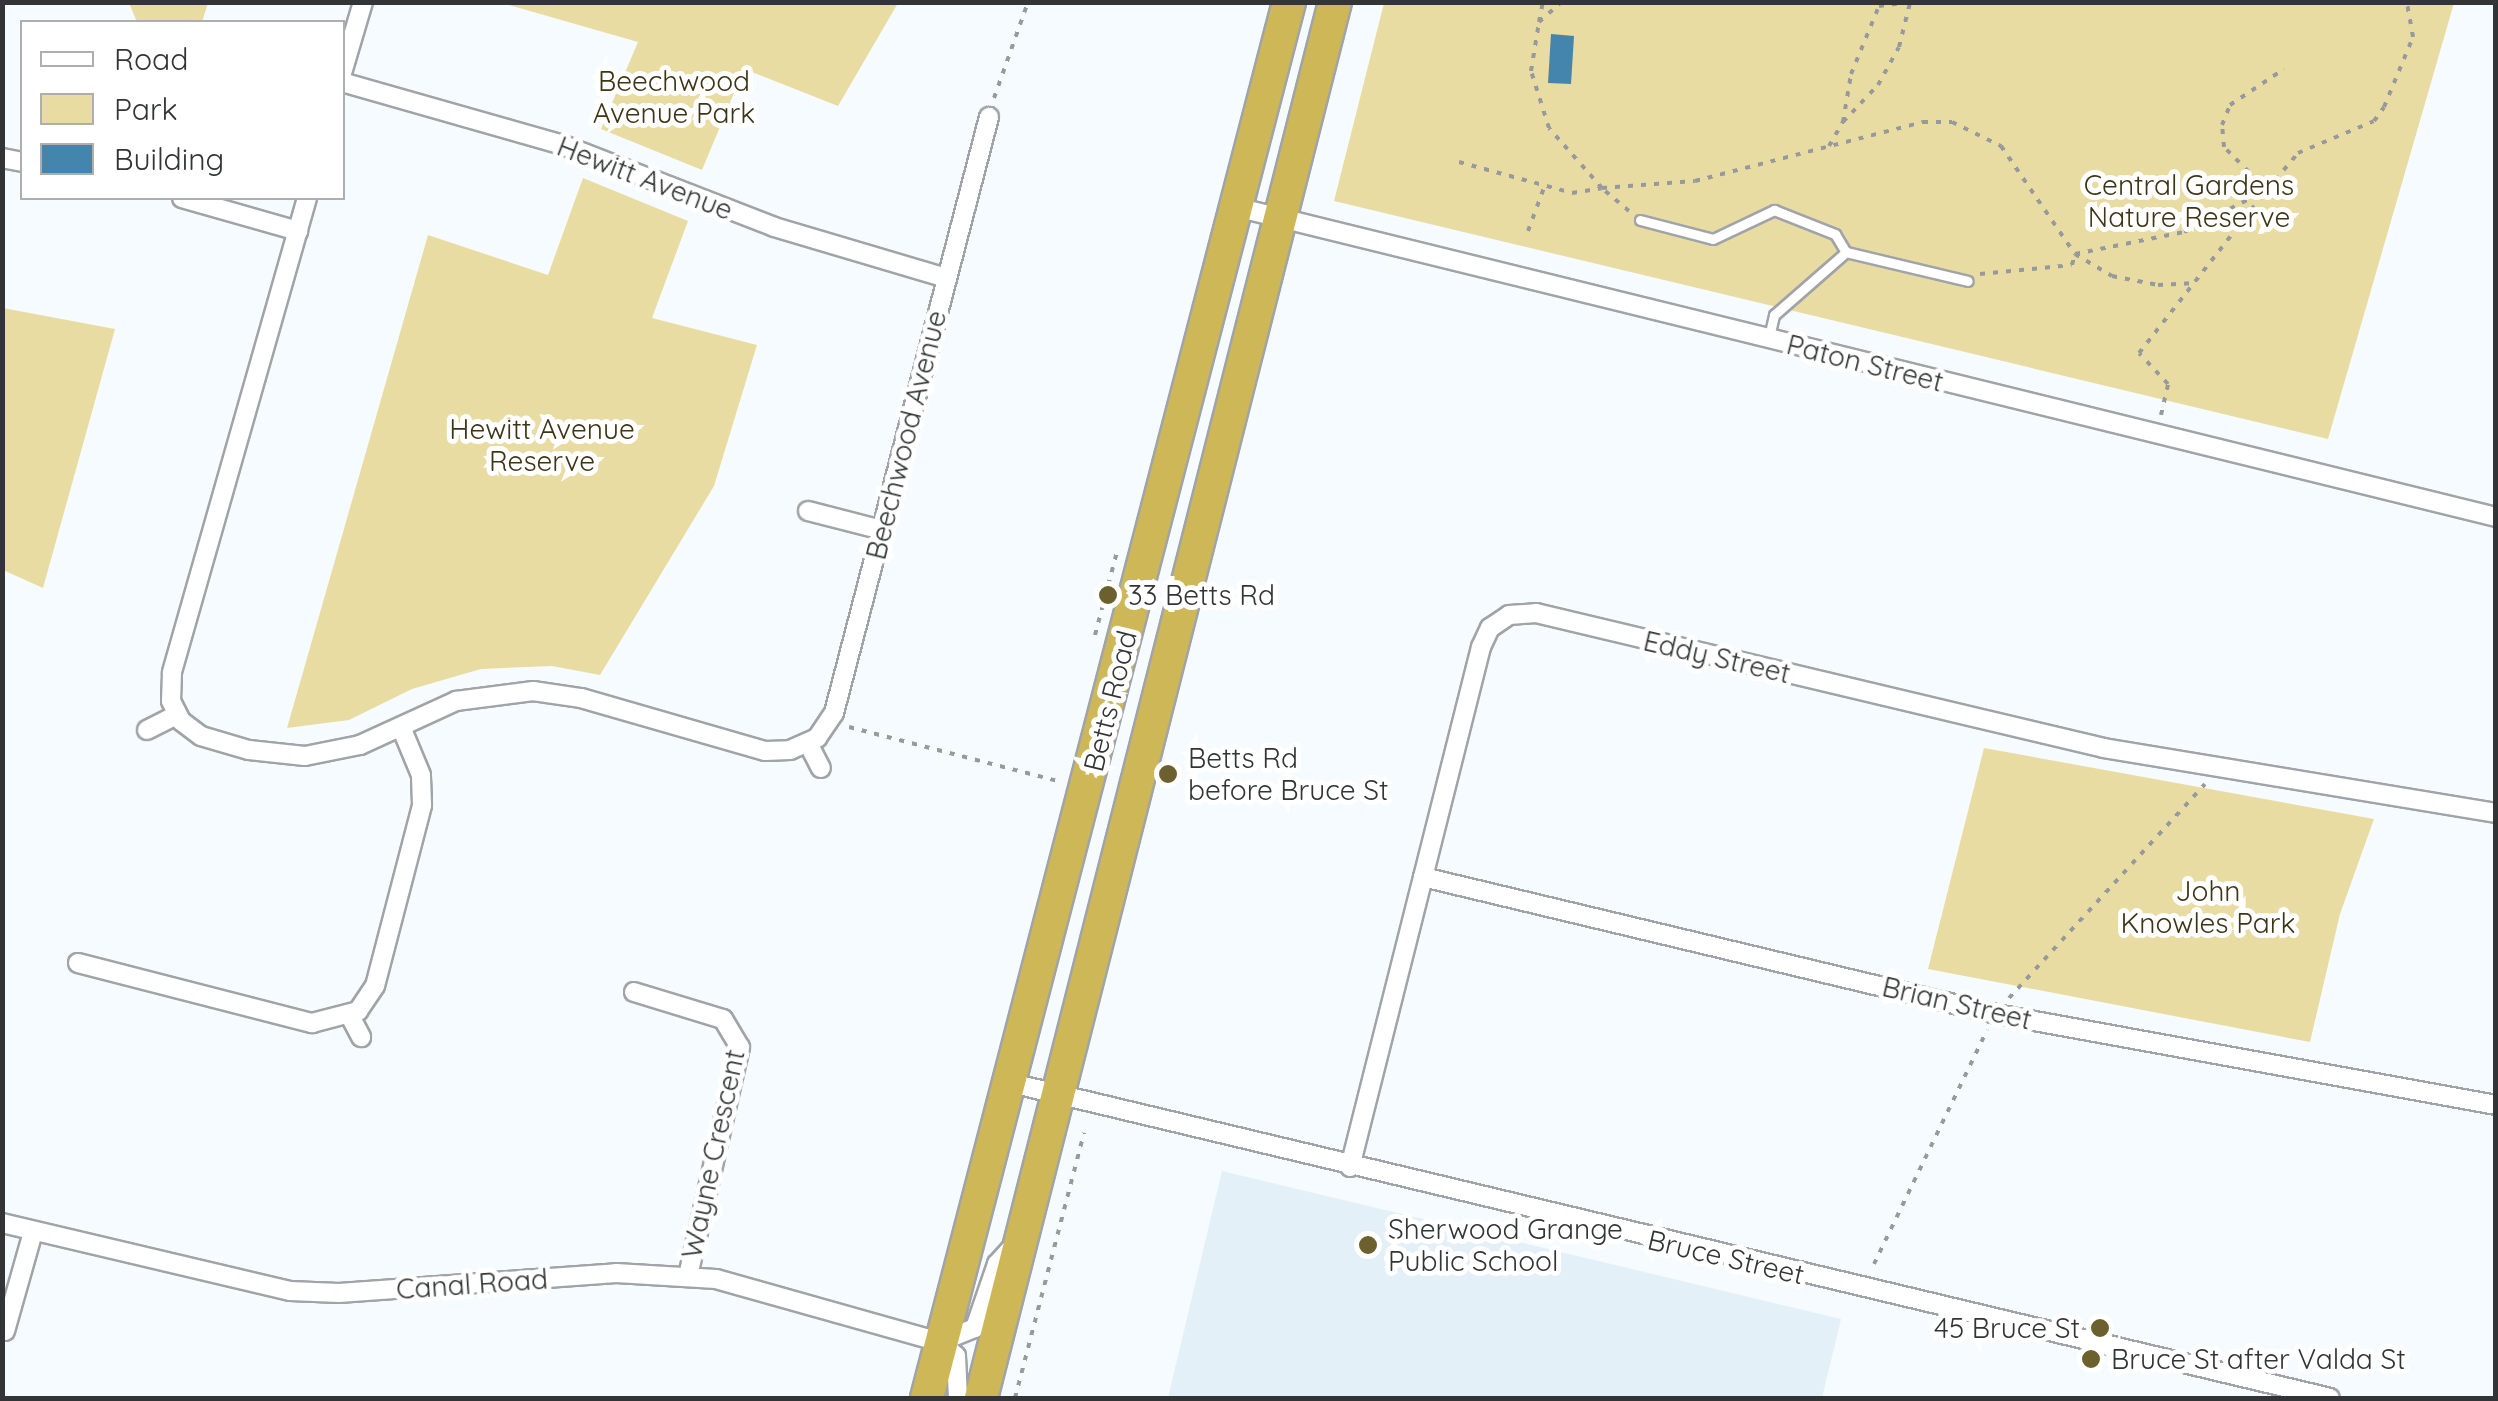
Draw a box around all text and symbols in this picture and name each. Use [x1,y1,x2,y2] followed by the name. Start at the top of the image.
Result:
[20,20,345,200] legend
[114,40,188,78] text: Road
[593,64,755,130] park label: Beechwood Avenue Park
[114,90,178,128] text: Park
[552,129,738,227] street label: Hewitt Avenue
[114,140,224,178] text: Building
[2084,168,2294,234] park label: Central Gardens Nature Reserve
[859,307,953,563] street label: Beechwood Avenue
[1783,327,1947,399] street label: Paton Street
[449,412,635,478] park label: Hewitt Avenue Reserve
[1128,578,1275,612] place label: 33 Betts Rd
[1097,584,1119,606] marker: 33 Betts Rd
[1640,624,1794,690] street label: Eddy Street
[1076,627,1144,775] street label: Betts Road
[1188,741,1388,807] place label: Betts Rd before Bruce St
[1157,763,1179,785] marker: Betts Rd before Bruce St
[2121,874,2295,940] park label: John Knowles Park
[1879,969,2035,1037] street label: Brian Street
[674,1046,752,1262] street label: Wayne Crescent
[1388,1212,1623,1278] place label: Sherwood Grange Public School
[1645,1223,1807,1291] street label: Bruce Street
[1357,1234,1379,1256] marker: Sherwood Grange Public School
[395,1262,549,1306] street label: Canal Road
[1934,1311,2080,1345] place label: 45 Bruce St
[2089,1317,2111,1339] marker: 45 Bruce St
[2111,1342,2406,1376] place label: Bruce St after Valda St
[2080,1348,2102,1370] marker: Bruce St after Valda St

